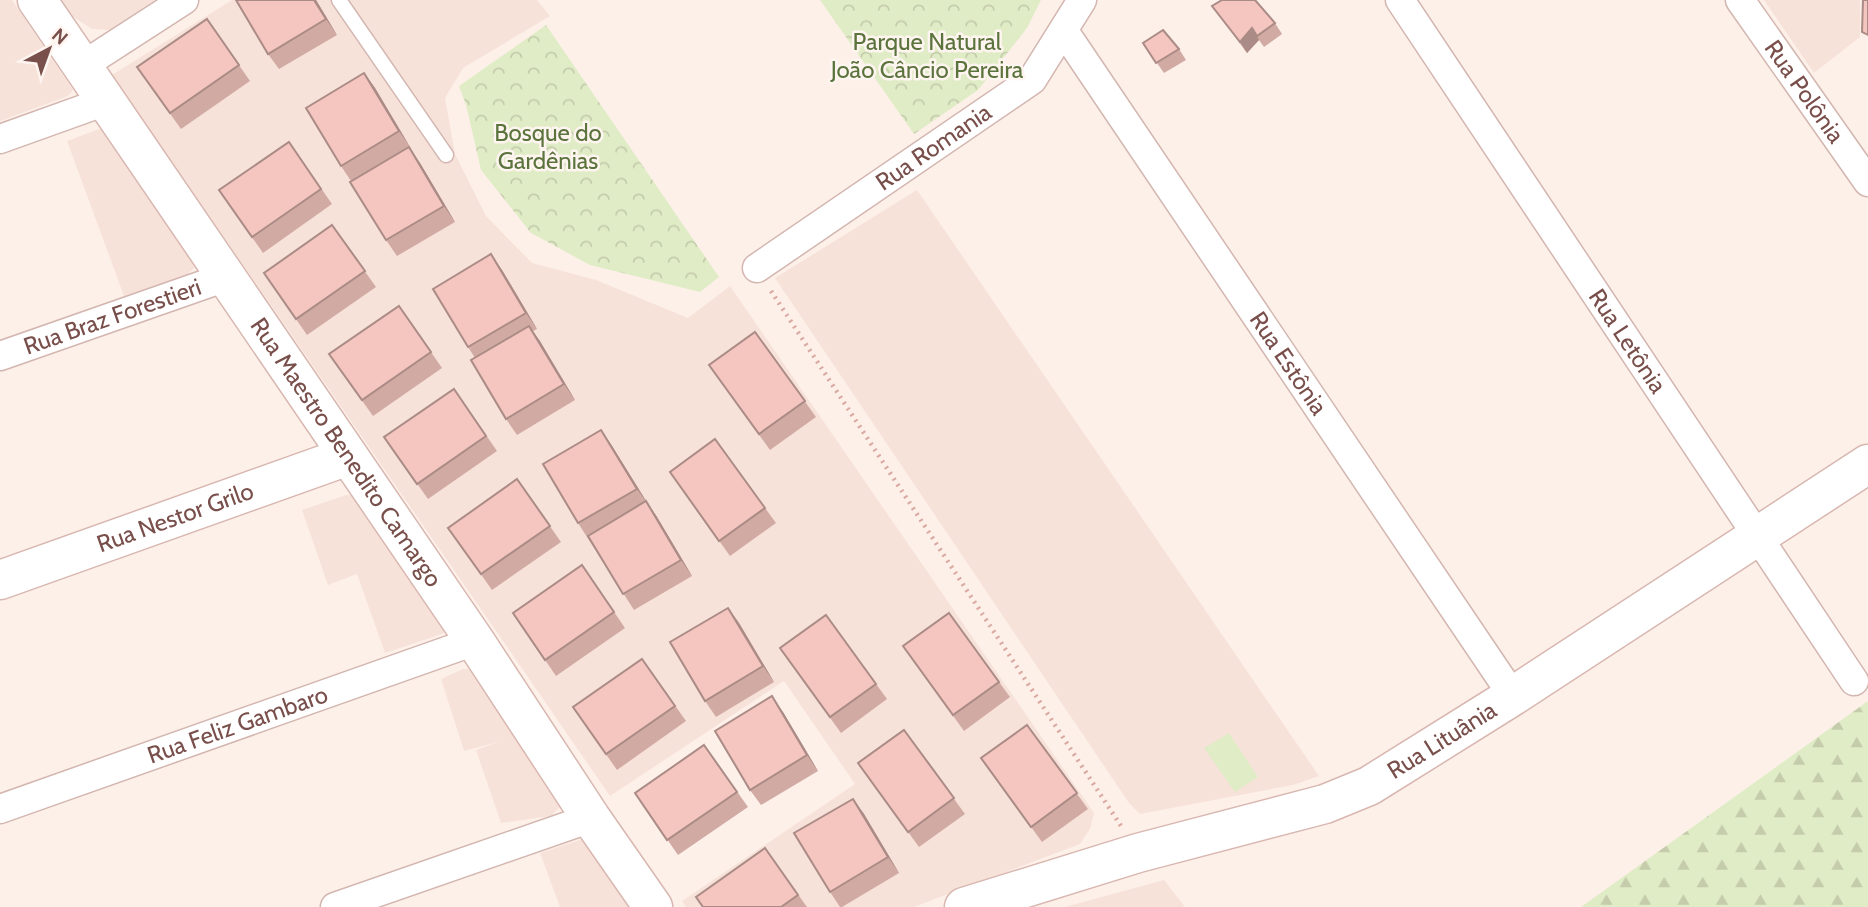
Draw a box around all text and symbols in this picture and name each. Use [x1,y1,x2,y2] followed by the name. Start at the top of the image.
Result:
[14,14,84,84] north arrow
[47,23,72,50] text: N
[830,27,1024,84] park label: Parque Natural João Câncio Pereira
[1759,34,1851,149] street label: Rua Polônia
[870,97,997,196] street label: Rua Romania
[494,118,602,175] park label: Bosque do Gardênias
[20,272,205,361] street label: Rua Braz Forestieri
[1583,283,1673,399] street label: Rua Letônia
[1244,306,1334,420] street label: Rua Estônia
[244,312,449,592] street label: Rua Maestro Benedito Camargo
[93,476,257,558] street label: Rua Nestor Grilo
[143,679,331,770] street label: Rua Feliz Gambaro
[1382,695,1502,785] street label: Rua Lituânia

